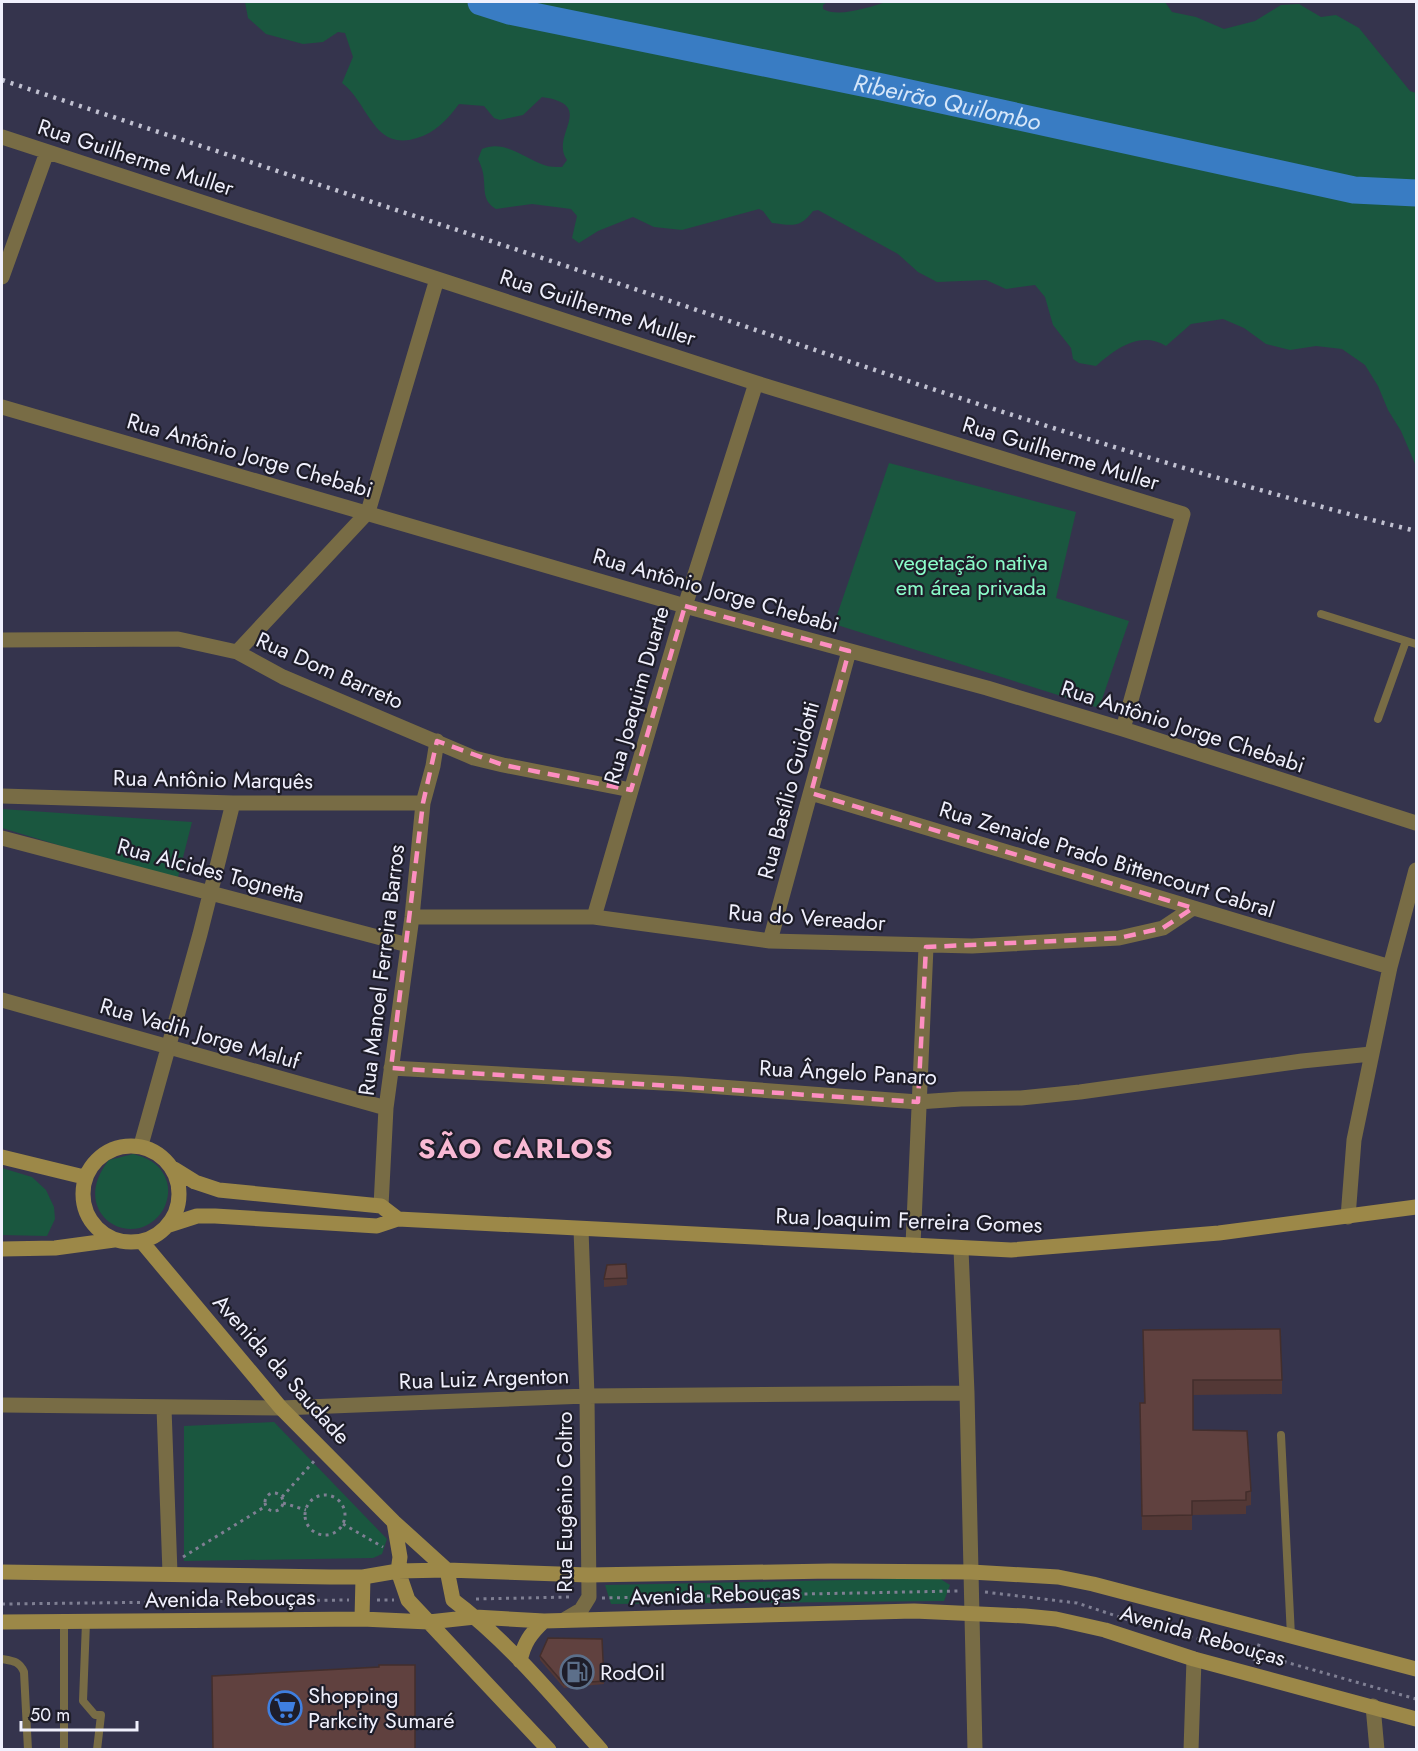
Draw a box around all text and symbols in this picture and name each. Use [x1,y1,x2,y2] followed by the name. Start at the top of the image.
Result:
[851,64,1045,139] water label: Ribeirão Quilombo
[34,110,239,204] street label: Rua Guilherme Muller
[496,260,701,354] street label: Rua Guilherme Muller
[123,405,377,505] street label: Rua Antônio Jorge Chebabi
[959,408,1164,498] street label: Rua Guilherme Muller
[589,540,843,640] street label: Rua Antônio Jorge Chebabi
[894,546,1048,603] park label: vegetação nativa em área privada
[595,602,677,788] street label: Rua Joaquim Duarte
[251,623,409,717] street label: Rua Dom Barreto
[1057,671,1309,781] street label: Rua Antônio Jorge Chebabi
[749,697,827,883] street label: Rua Basílio Guidotti
[113,761,313,797] street label: Rua Antônio Marquês
[935,793,1279,925] street label: Rua Zenaide Prado Bittencourt Cabral
[114,830,308,910] street label: Rua Alcides Tognetta
[350,843,412,1097] street label: Rua Manoel Ferreira Barros
[727,896,887,938] street label: Rua do Vereador
[96,989,304,1077] street label: Rua Vadih Jorge Maluf
[758,1051,938,1093] street label: Rua Ângelo Panaro
[418,1128,614,1169] district label: SÃO CARLOS
[775,1199,1043,1241] street label: Rua Joaquim Ferreira Gomes
[206,1287,358,1451] street label: Avenida da Saudade
[398,1359,570,1397] street label: Rua Luiz Argenton
[548,1411,580,1593] street label: Rua Eugênio Coltro
[629,1575,801,1613] street label: Avenida Rebouças
[144,1581,316,1615] street label: Avenida Rebouças
[1116,1596,1290,1674] street label: Avenida Rebouças
[559,1654,595,1690] fuel station icon: RodOil
[600,1656,665,1688] place label: RodOil
[308,1679,455,1736] place label: Shopping Parkcity Sumaré
[267,1690,303,1726] supermarket icon: Shopping Parkcity Sumaré
[21,1694,136,1732] scale bar
[30,1702,70,1728] text: 50 m

